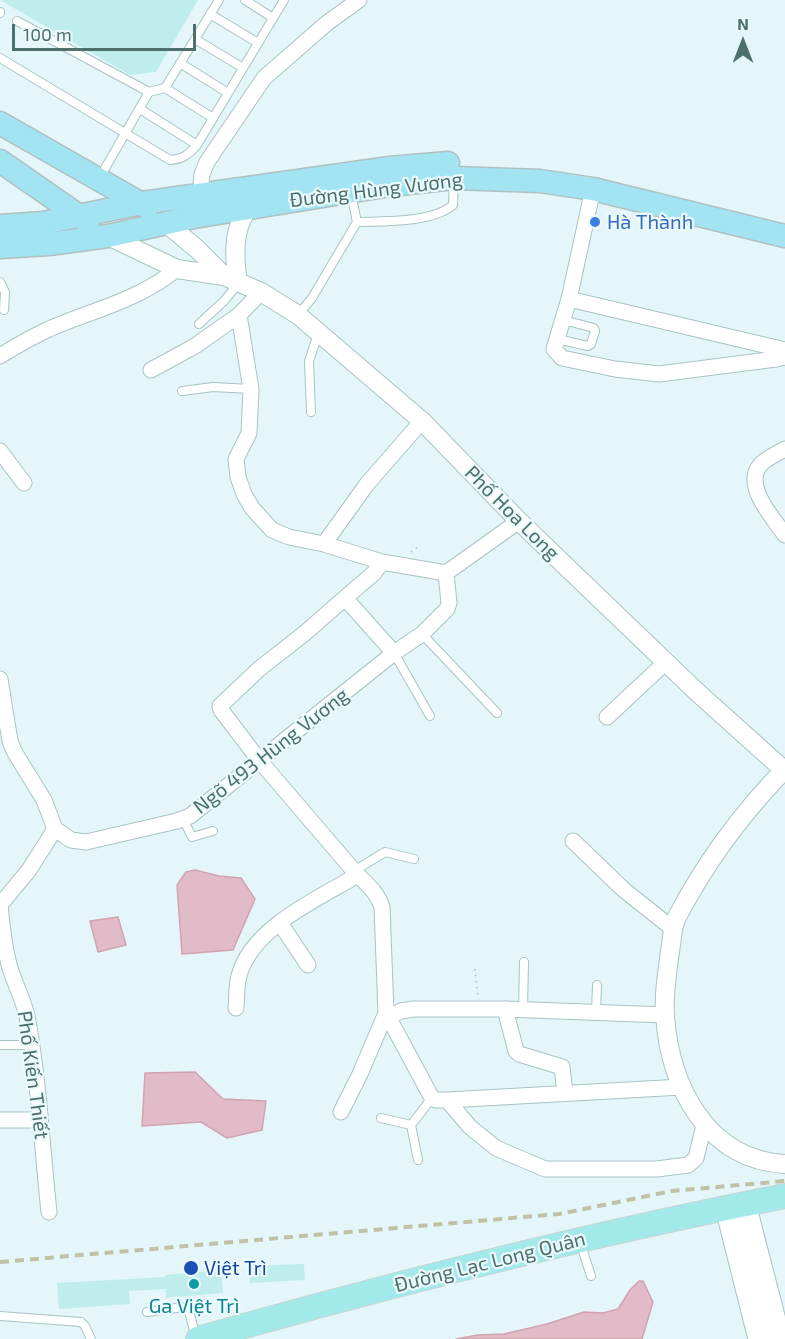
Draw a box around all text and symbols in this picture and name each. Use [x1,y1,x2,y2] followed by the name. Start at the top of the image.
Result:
[15,12,200,50] scale bar
[713,12,773,72] north arrow
[737,14,749,33] text: N
[23,23,72,45] text: 100 m
[288,167,464,213] street label: Đường Hùng Vương
[607,210,693,234] place label: Hà Thành
[588,215,602,229] marker: Hà Thành
[460,461,564,565] street label: Phố Hoa Long
[189,683,353,819] street label: Ngõ 493 Hùng Vương
[12,1009,54,1141] street label: Phố Kiến Thiết
[392,1227,588,1297] street label: Đường Lạc Long Quân
[204,1256,267,1280] place label: Việt Trì
[182,1259,200,1277] marker: Việt Trì
[187,1277,201,1291] marker: Ga Việt Trì
[149,1294,239,1318] place label: Ga Việt Trì

